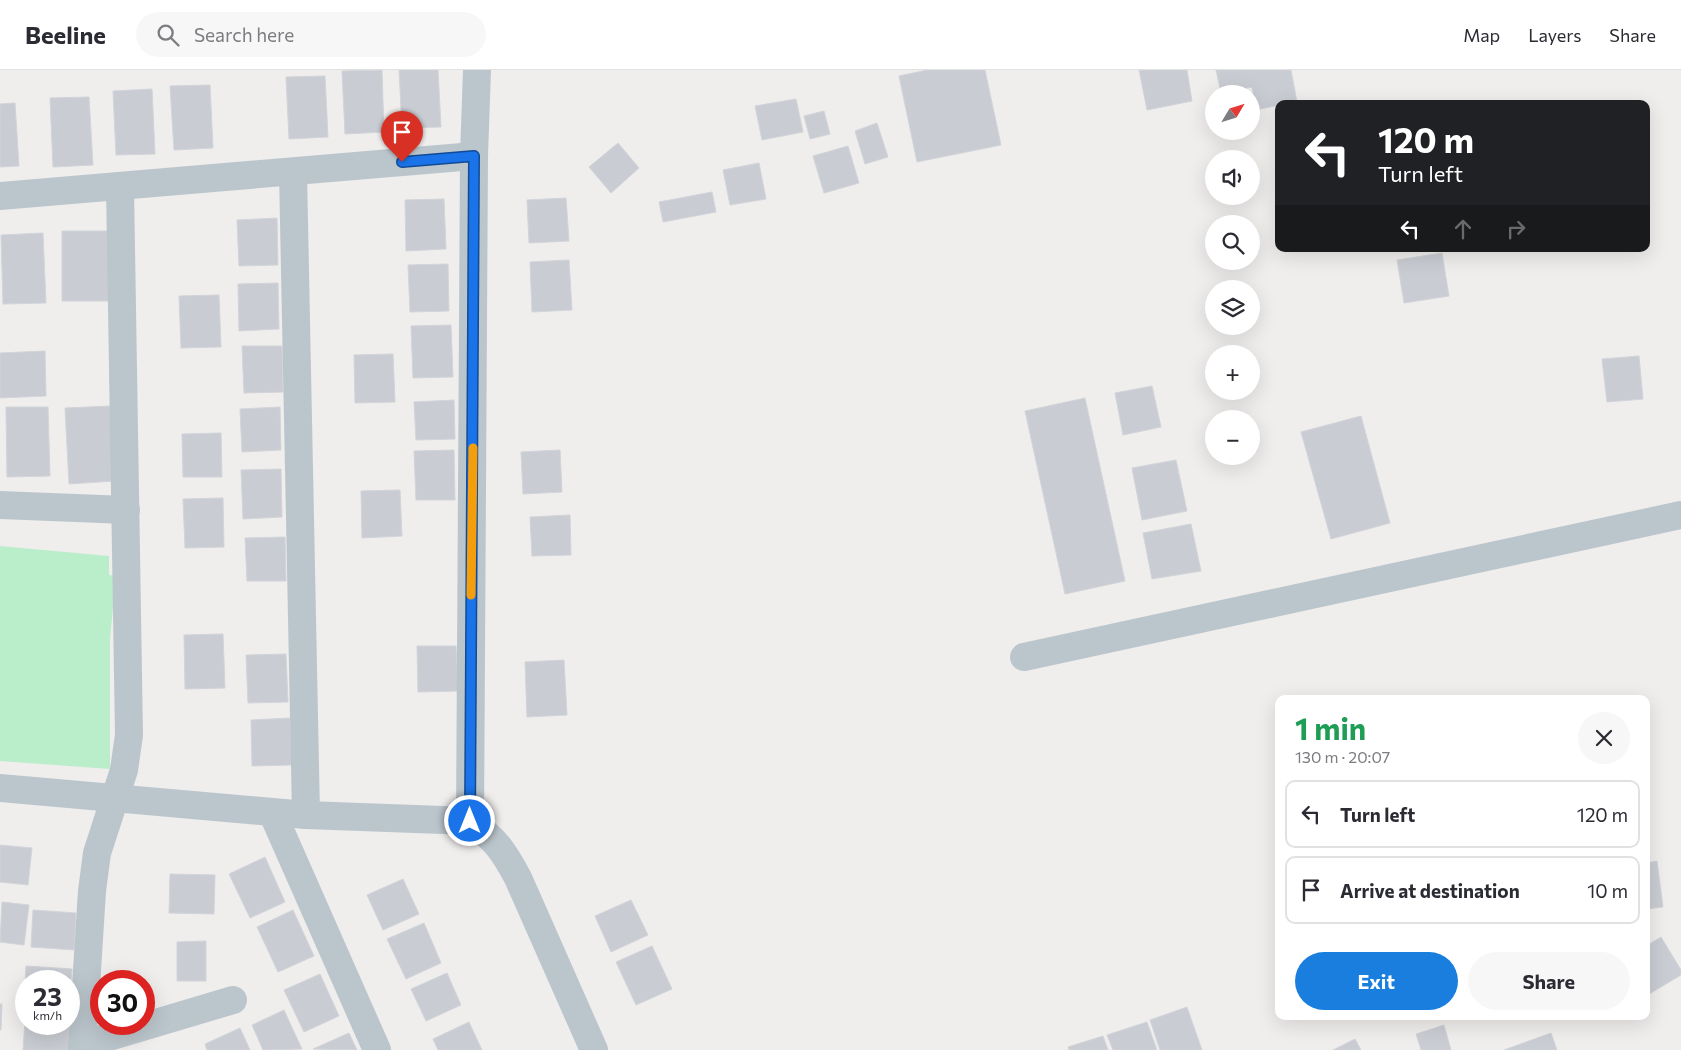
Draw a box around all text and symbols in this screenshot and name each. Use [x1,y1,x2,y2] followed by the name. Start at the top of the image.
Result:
[136,12,486,57] search box
[25,20,106,49] text: Beeline
[154,21,182,49] icon: search
[194,23,294,46] text: Search here
[1463,24,1500,46] text: Map
[1528,24,1581,46] text: Layers
[1609,24,1656,46] text: Share
[1205,85,1260,140] north arrow
[1205,85,1260,465] map controls
[381,111,423,162] pin
[1378,117,1474,160] text: 120 m
[388,118,416,146] icon: arrive
[1295,120,1360,185] icon: left
[1205,150,1260,205] button: sound
[1378,160,1463,187] text: Turn left
[1205,215,1260,270] button: search
[1396,215,1424,243] icon: left
[1449,215,1477,243] icon: ahead
[1502,215,1530,243] icon: right
[1205,280,1260,335] button: layers
[1205,345,1260,400] button: +
[1205,410,1260,465] button: −
[1295,709,1366,746] text: 1 min
[1578,712,1630,764] button: close
[1295,747,1390,766] text: 130 m · 20:07
[443,794,495,846] position arrow
[1297,800,1325,828] icon: left
[1340,803,1415,826] text: Turn left
[1577,803,1628,826] text: 120 m
[1297,876,1325,904] icon: arrive
[1340,879,1520,902] text: Arrive at destination
[1587,879,1628,902] text: 10 m
[1295,952,1458,1010] button: Exit
[1468,952,1630,1010] button: Share
[90,970,155,1035] speed limit sign: 30
[33,981,62,1011] text: 23
[33,1008,62,1022] text: km/h

